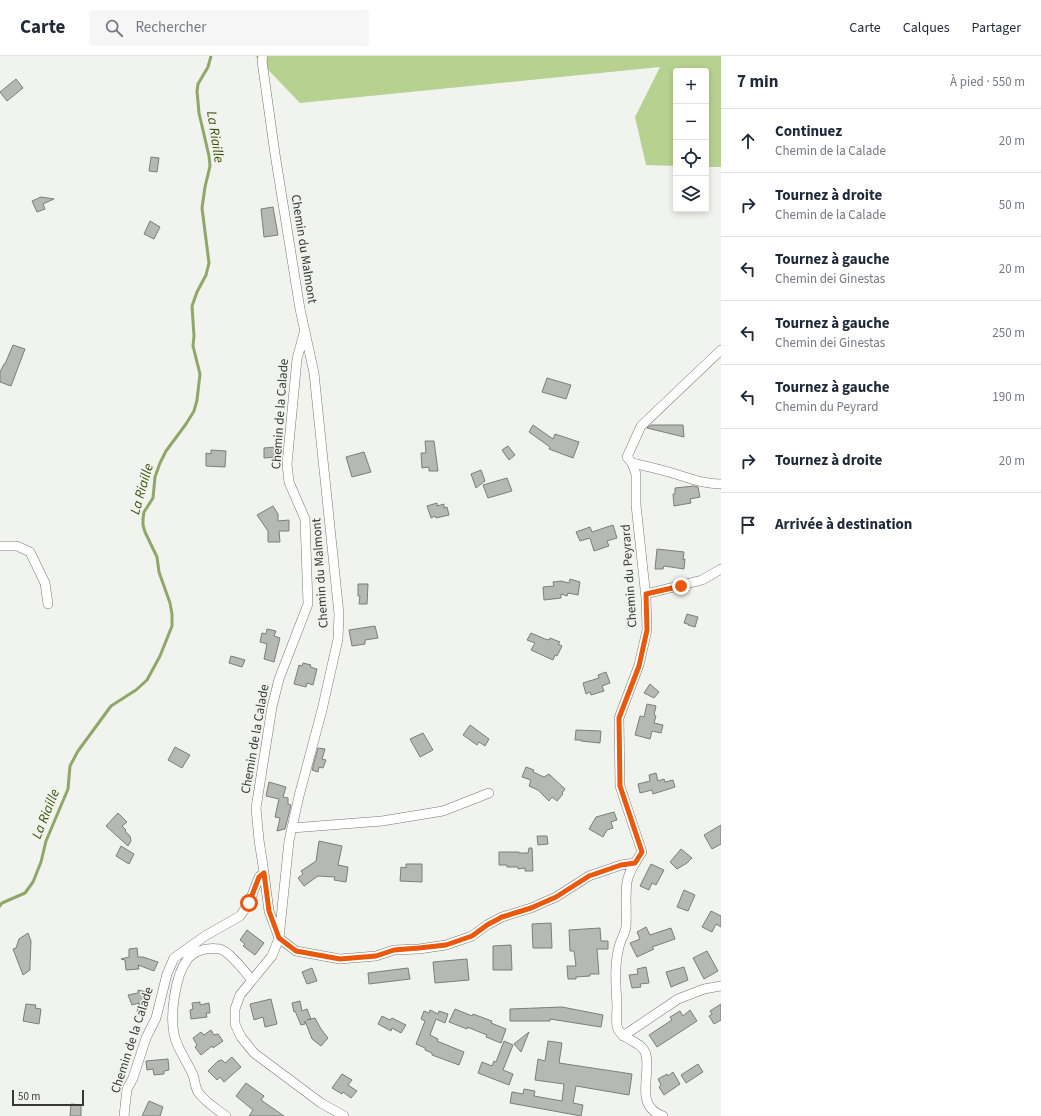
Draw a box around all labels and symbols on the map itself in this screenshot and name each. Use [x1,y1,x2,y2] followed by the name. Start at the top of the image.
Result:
[201,110,229,165] water label: La Riaille
[286,193,322,305] street label: Chemin du Malmont
[267,358,293,470] street label: Chemin de la Calade
[125,461,159,517] water label: La Riaille
[307,517,333,629] street label: Chemin du Malmont
[616,524,642,628] street label: Chemin du Peyrard
[672,577,690,595] route end
[237,683,273,795] street label: Chemin de la Calade
[27,786,65,842] water label: La Riaille
[240,894,258,912] route start
[106,984,158,1096] street label: Chemin de la Calade
[12,1088,84,1107] scale bar

